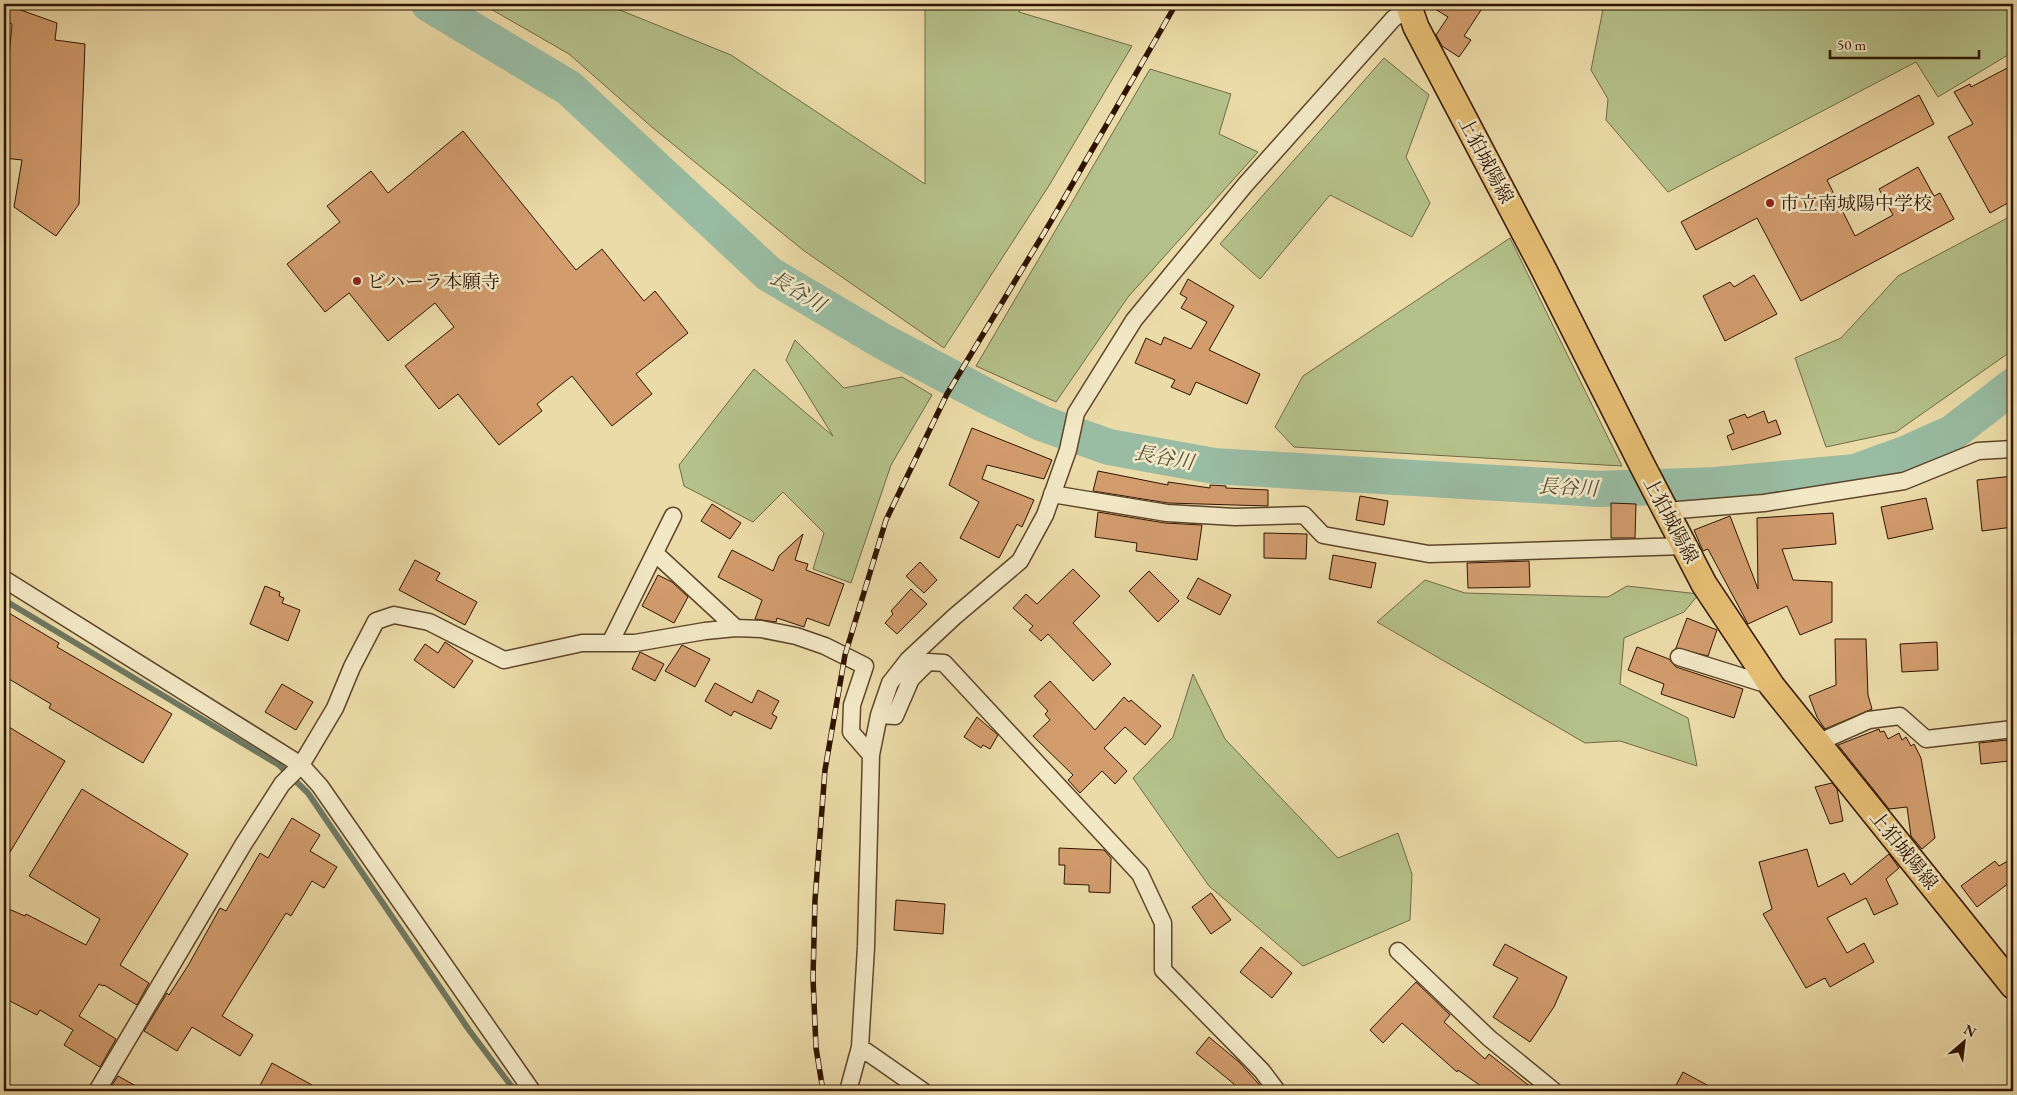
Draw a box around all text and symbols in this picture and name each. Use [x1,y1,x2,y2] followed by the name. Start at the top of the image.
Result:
[1830,28,1978,60] scale bar
[1837,35,1866,54] text: 50 m
[1453,112,1519,208] street label: 上狛城陽線
[1780,191,1932,216] place label: 市立南城陽中学校
[1764,197,1776,209] marker: 市立南城陽中学校
[766,264,832,319] water label: 長谷川
[367,269,500,294] place label: ビハーラ本願寺
[351,275,363,287] marker: ビハーラ本願寺
[1132,439,1198,475] water label: 長谷川
[1537,472,1601,502] water label: 長谷川
[1638,472,1704,568] street label: 上狛城陽線
[1864,805,1944,895] street label: 上狛城陽線
[1940,1018,1990,1068] north arrow
[1961,1020,1980,1041] text: N

